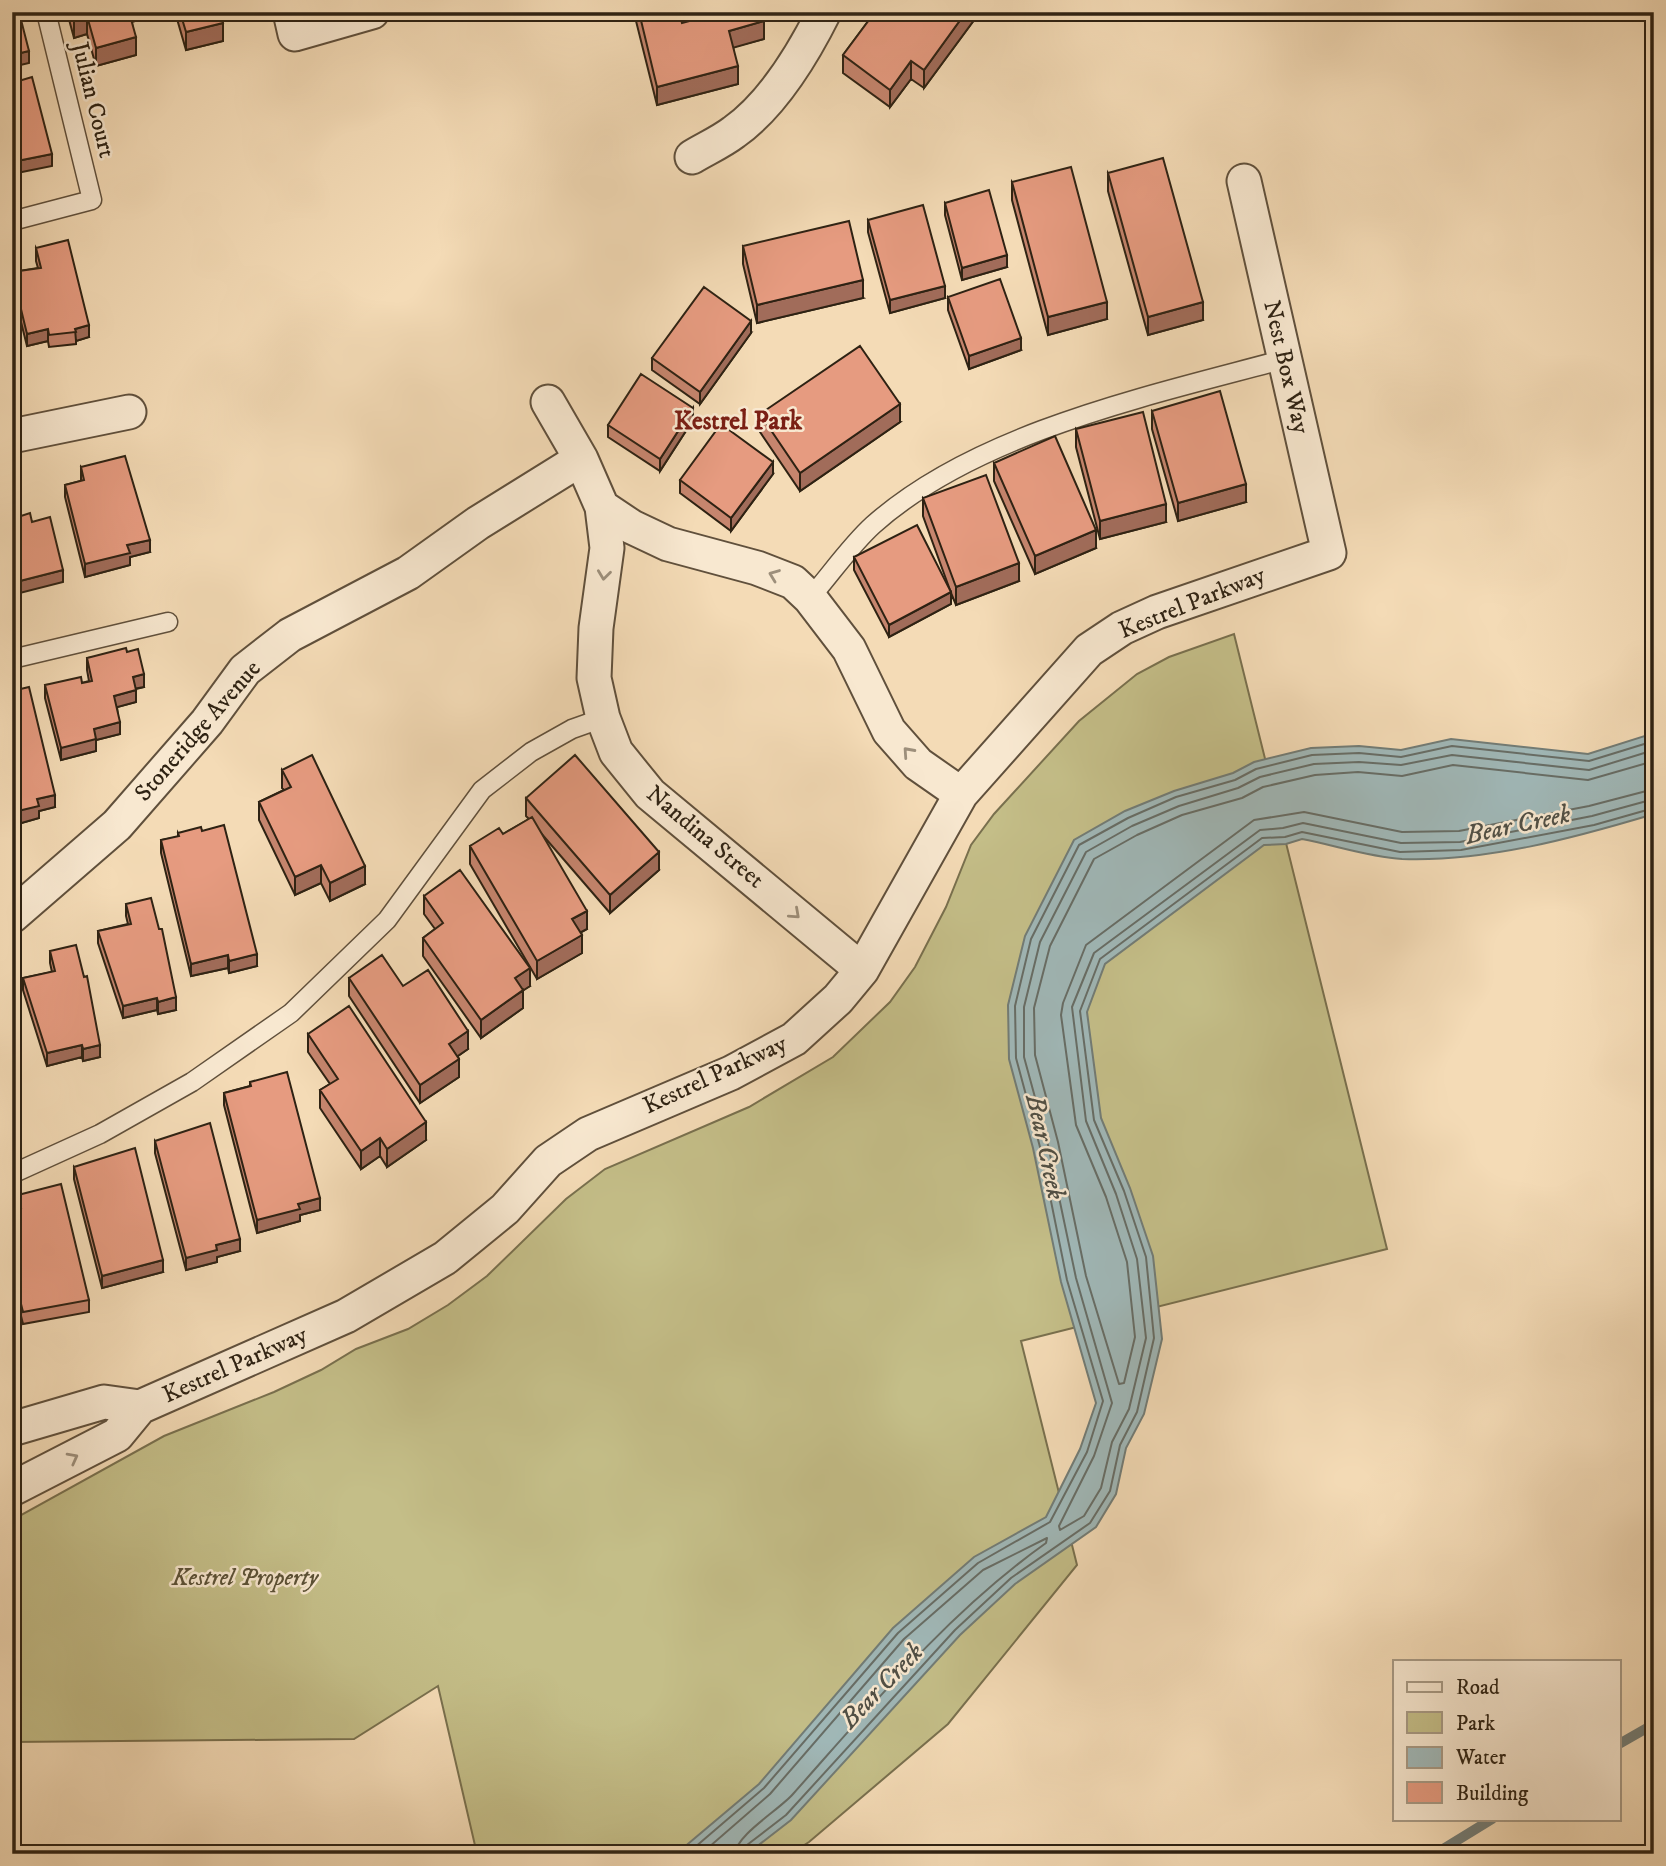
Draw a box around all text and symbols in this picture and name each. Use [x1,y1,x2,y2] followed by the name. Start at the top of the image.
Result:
[64,37,122,161] street label: Julian Court
[1256,297,1316,437] street label: Nest Box Way
[674,405,803,438] district label: Kestrel Park
[1114,560,1270,646] street label: Kestrel Parkway
[597,569,612,580] one-way arrow
[769,569,781,583] one-way arrow
[128,654,268,808] street label: Stoneridge Avenue
[904,748,916,761] one-way arrow
[640,779,770,895] street label: Nandina Street
[1462,798,1574,852] water label: Bear Creek
[787,905,800,918] one-way arrow
[638,1028,792,1121] street label: Kestrel Parkway
[1018,1091,1072,1203] water label: Bear Creek
[158,1320,312,1410] street label: Kestrel Parkway
[66,1452,78,1466] one-way arrow
[171,1563,320,1593] park label: Kestrel Property
[832,1636,931,1736] water label: Bear Creek
[1393,1660,1620,1820] legend
[1456,1675,1500,1701] text: Road
[1456,1711,1496,1737] text: Park
[1455,1745,1506,1771] text: Water
[1456,1781,1529,1807] text: Building

